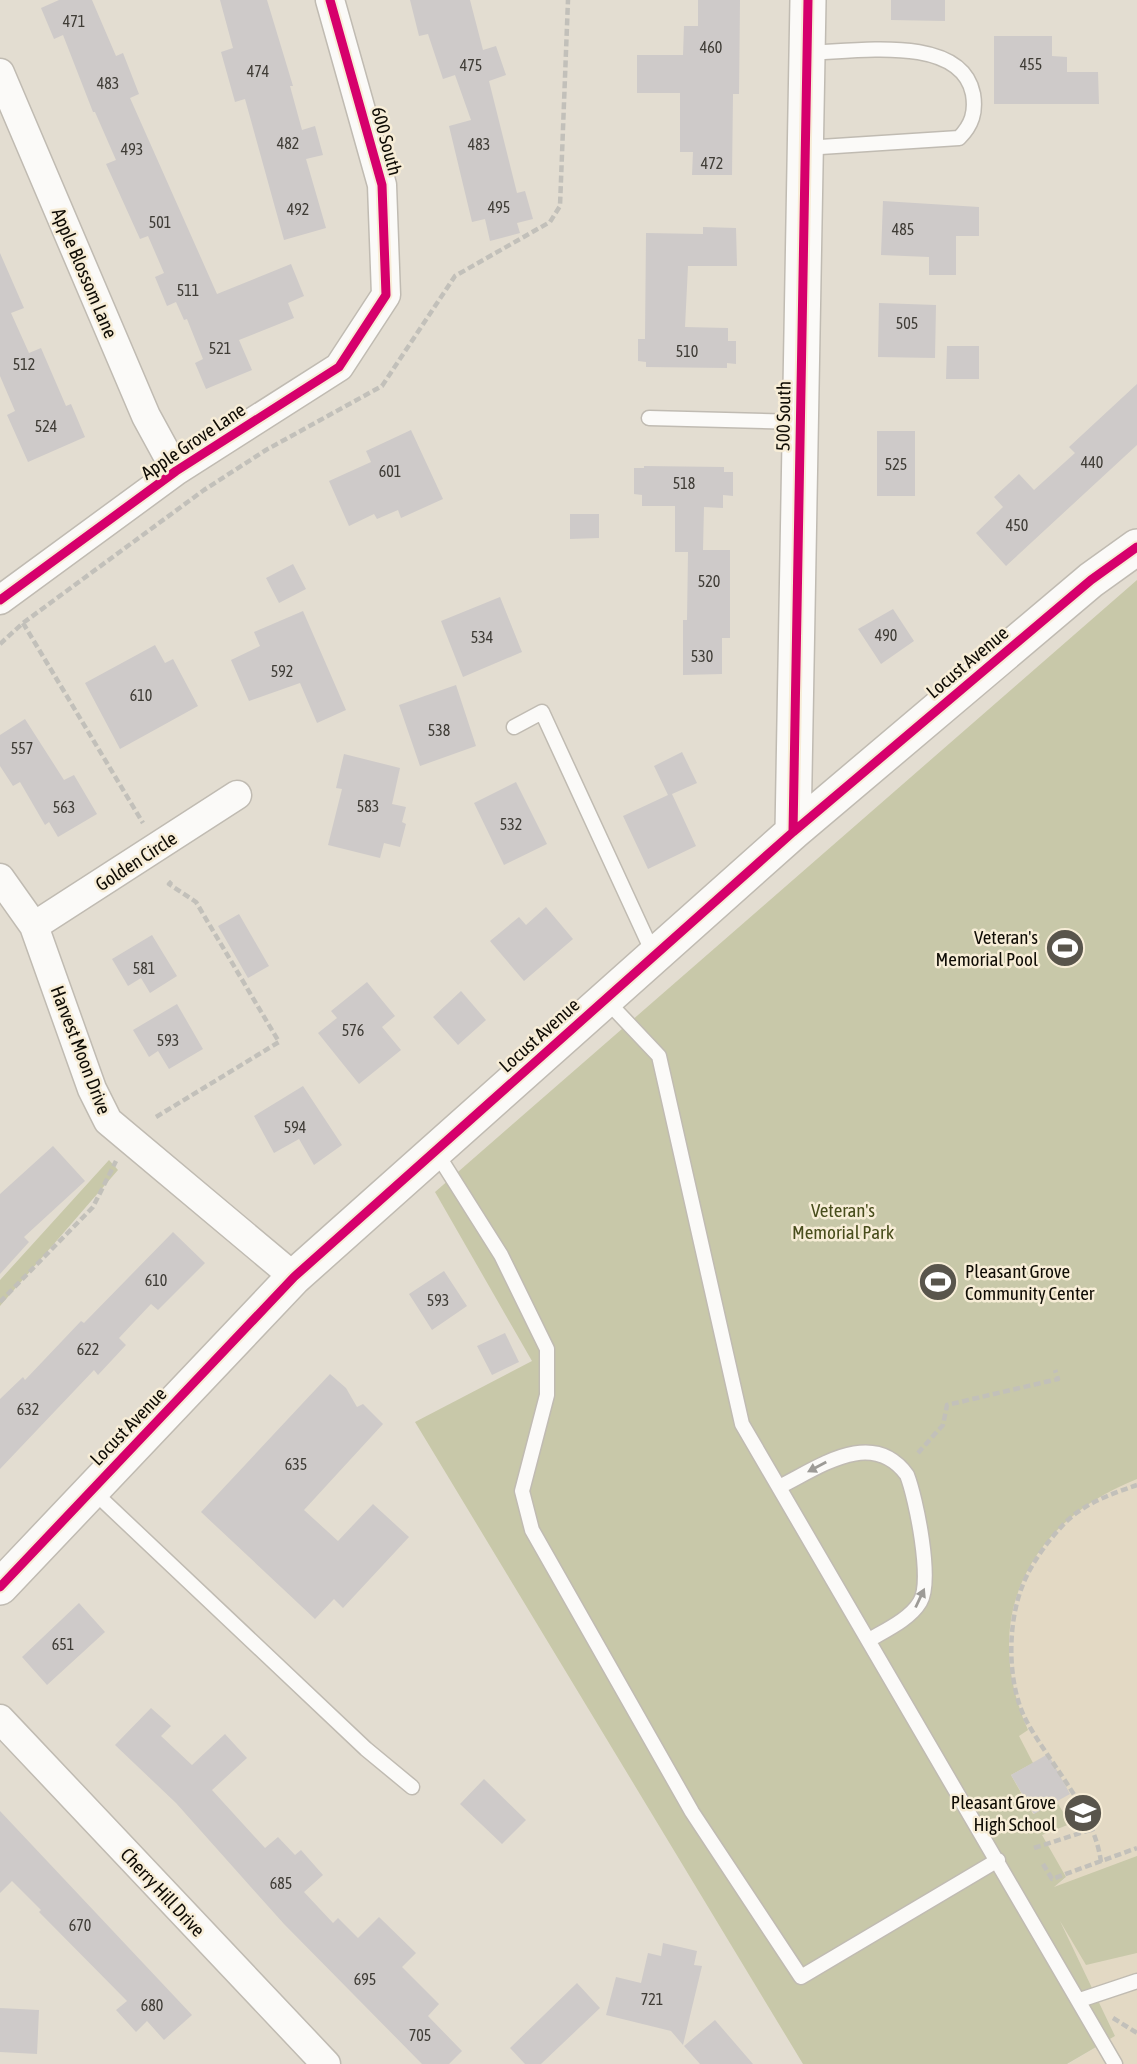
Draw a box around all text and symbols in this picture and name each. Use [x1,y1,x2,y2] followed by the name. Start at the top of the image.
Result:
[63,12,85,30] house number: 471
[700,38,722,56] house number: 460
[1020,55,1042,73] house number: 455
[460,56,482,74] house number: 475
[247,62,269,80] house number: 474
[97,74,119,92] house number: 483
[367,104,407,178] street label: 600 South
[277,134,299,152] house number: 482
[468,135,490,153] house number: 483
[121,140,143,158] house number: 493
[701,154,723,172] house number: 472
[488,198,510,216] house number: 495
[287,200,309,218] house number: 492
[48,205,122,341] street label: Apple Blossom Lane
[149,213,171,231] house number: 501
[892,220,914,238] house number: 485
[177,281,199,299] house number: 511
[896,314,918,332] house number: 505
[209,339,231,357] house number: 521
[676,342,698,360] house number: 510
[13,355,35,373] house number: 512
[771,381,795,451] street label: 500 South
[137,398,249,484] street label: Apple Grove Lane
[35,417,57,435] house number: 524
[1081,453,1103,471] house number: 440
[885,455,907,473] house number: 525
[379,462,401,480] house number: 601
[673,474,695,492] house number: 518
[1006,516,1028,534] house number: 450
[698,572,720,590] house number: 520
[922,621,1012,703] street label: Locust Avenue
[875,626,897,644] house number: 490
[471,628,493,646] house number: 534
[691,647,713,665] house number: 530
[271,662,293,680] house number: 592
[130,686,152,704] house number: 610
[428,721,450,739] house number: 538
[11,739,33,757] house number: 557
[357,797,379,815] house number: 583
[53,798,75,816] house number: 563
[500,815,522,833] house number: 532
[91,827,181,895] street label: Golden Circle
[936,926,1038,970] place label: Veteran's Memorial Pool
[1044,927,1086,969] sports icon: Veteran's Memorial Pool
[133,959,155,977] house number: 581
[46,983,116,1117] street label: Harvest Moon Drive
[495,993,583,1077] street label: Locust Avenue
[342,1021,364,1039] house number: 576
[157,1031,179,1049] house number: 593
[284,1118,306,1136] house number: 594
[792,1199,895,1243] park label: Veteran's Memorial Park
[965,1260,1095,1304] place label: Pleasant Grove Community Center
[917,1261,959,1303] sports icon: Pleasant Grove Community Center
[145,1271,167,1289] house number: 610
[427,1291,449,1309] house number: 593
[77,1340,99,1358] house number: 622
[85,1382,171,1470] street label: Locust Avenue
[17,1400,39,1418] house number: 632
[285,1455,307,1473] house number: 635
[807,1461,827,1473] one-way arrow
[914,1588,926,1608] one-way arrow
[52,1635,74,1653] house number: 651
[951,1791,1056,1835] place label: Pleasant Grove High School
[1062,1792,1104,1834] school or university icon: Pleasant Grove High School
[116,1843,210,1941] street label: Cherry Hill Drive
[270,1874,292,1892] house number: 685
[69,1916,91,1934] house number: 670
[354,1970,376,1988] house number: 695
[641,1990,663,2008] house number: 721
[141,1996,163,2014] house number: 680
[409,2026,431,2044] house number: 705

